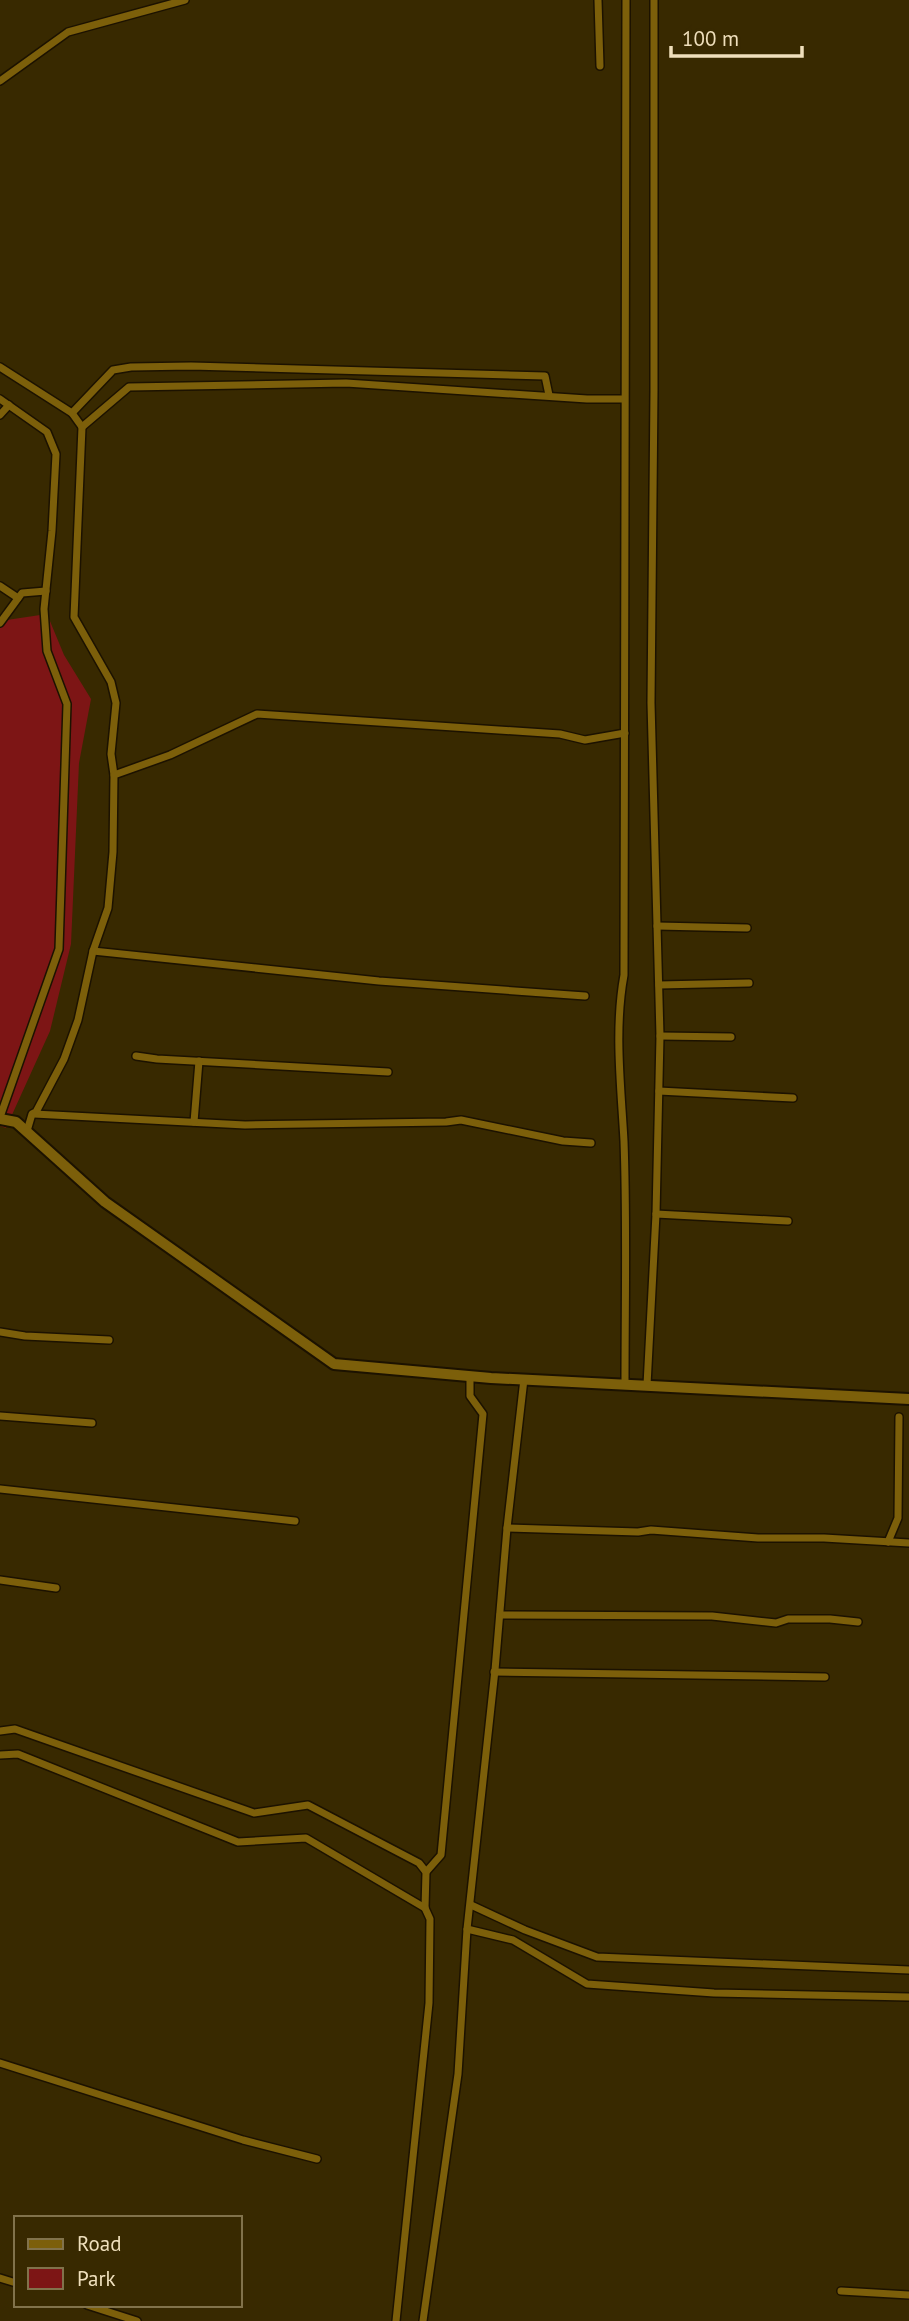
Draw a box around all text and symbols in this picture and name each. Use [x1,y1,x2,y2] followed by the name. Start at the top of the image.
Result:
[671,14,802,58] scale bar
[682,25,739,52] text: 100 m
[14,2216,242,2307] legend
[77,2230,121,2257] text: Road
[77,2265,116,2292] text: Park

